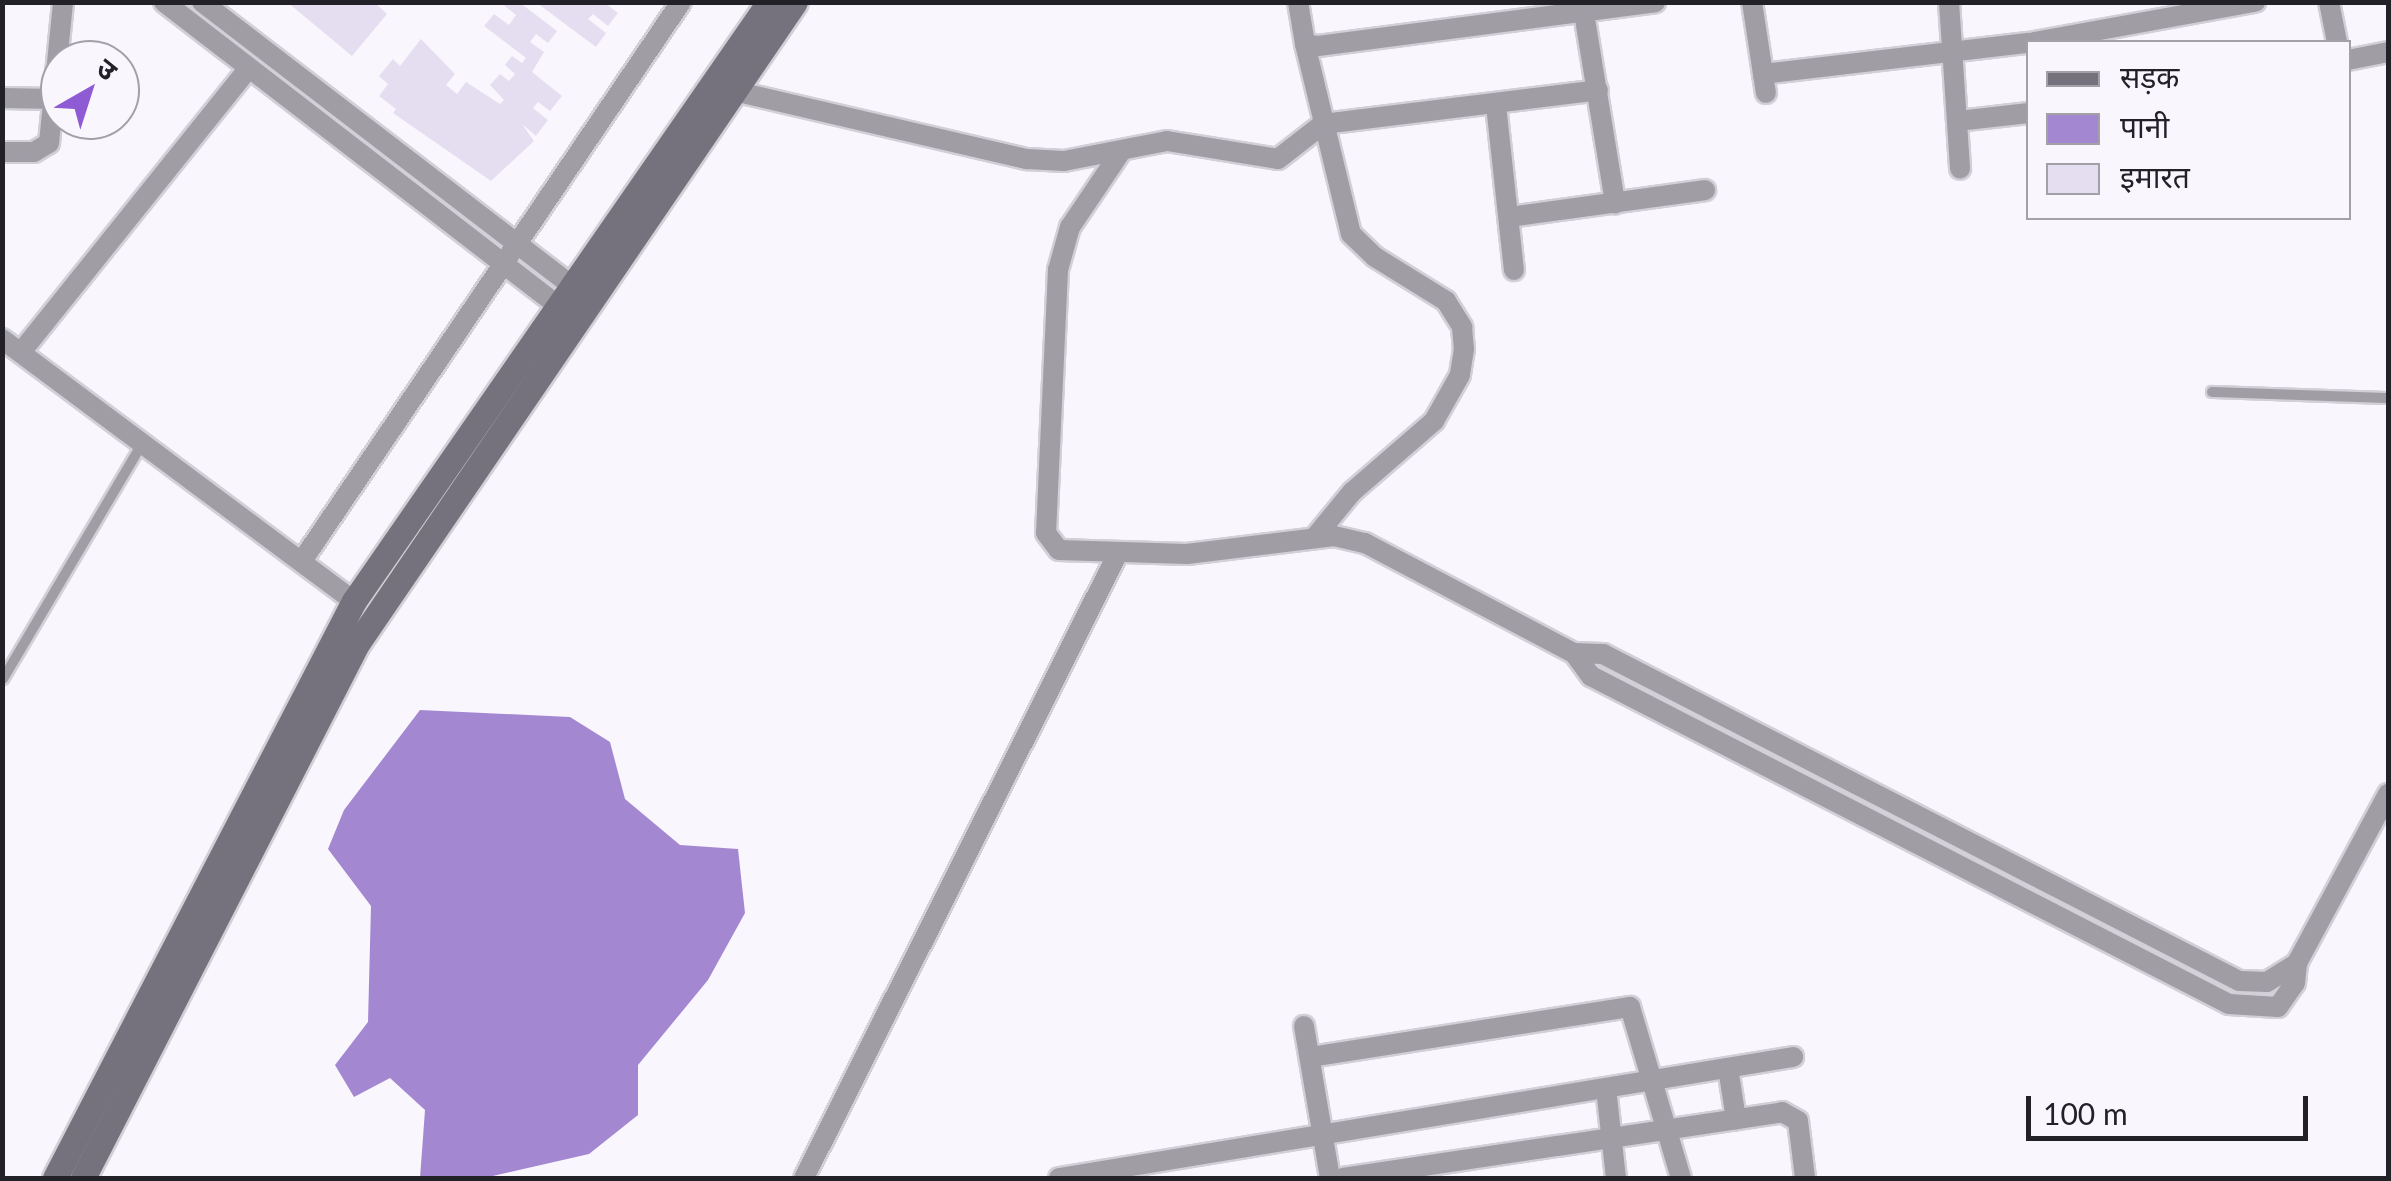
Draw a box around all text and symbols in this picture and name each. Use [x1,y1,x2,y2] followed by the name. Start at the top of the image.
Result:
[40,40,140,140] north arrow
[2026,40,2351,220] legend
[91,50,125,87] text: उ
[2120,58,2179,94] text: सड़क
[2120,108,2169,144] text: पानी
[2120,158,2190,194] text: इमारत
[2031,1076,2314,1138] scale bar
[2043,1095,2128,1131] text: 100 m

